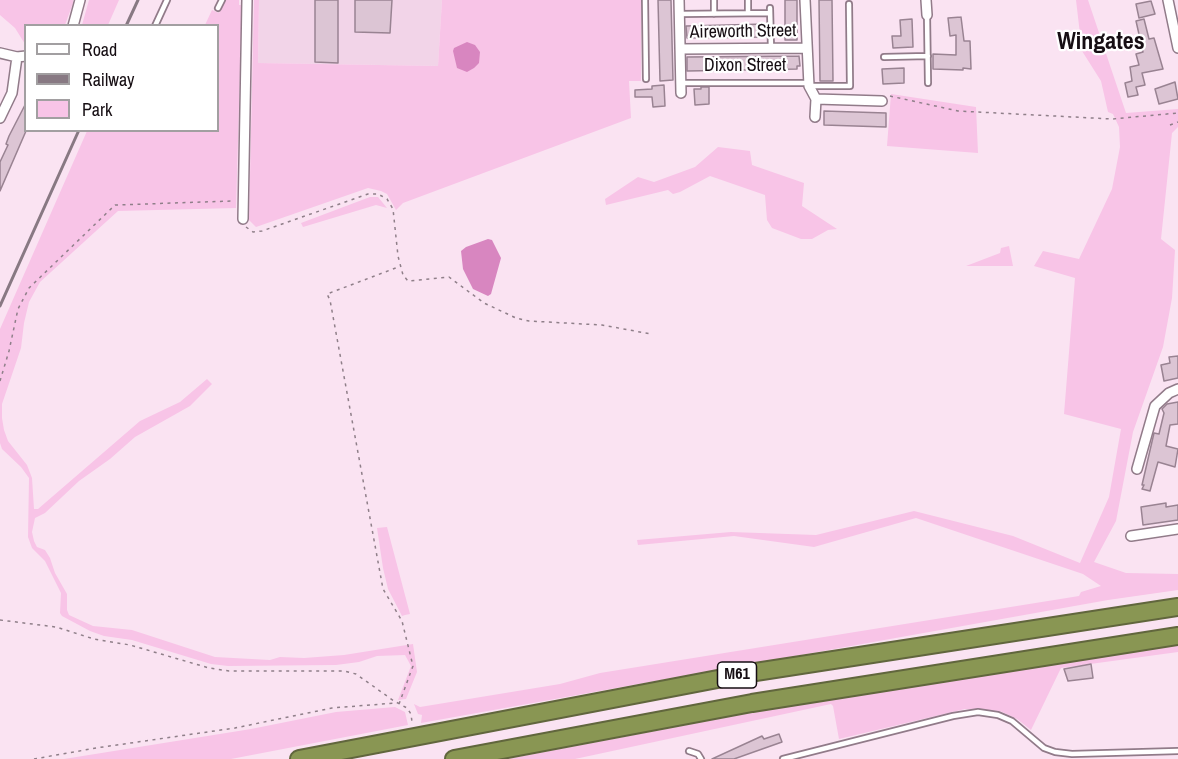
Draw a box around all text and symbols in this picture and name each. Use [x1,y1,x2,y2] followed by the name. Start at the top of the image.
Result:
[689,20,797,44] street label: Aireworth Street
[24,24,219,132] legend
[1057,29,1145,57] district label: Wingates
[82,37,117,62] text: Road
[704,55,786,77] street label: Dixon Street
[82,67,135,92] text: Railway
[82,97,112,122] text: Park
[718,662,756,688] road number: M61

